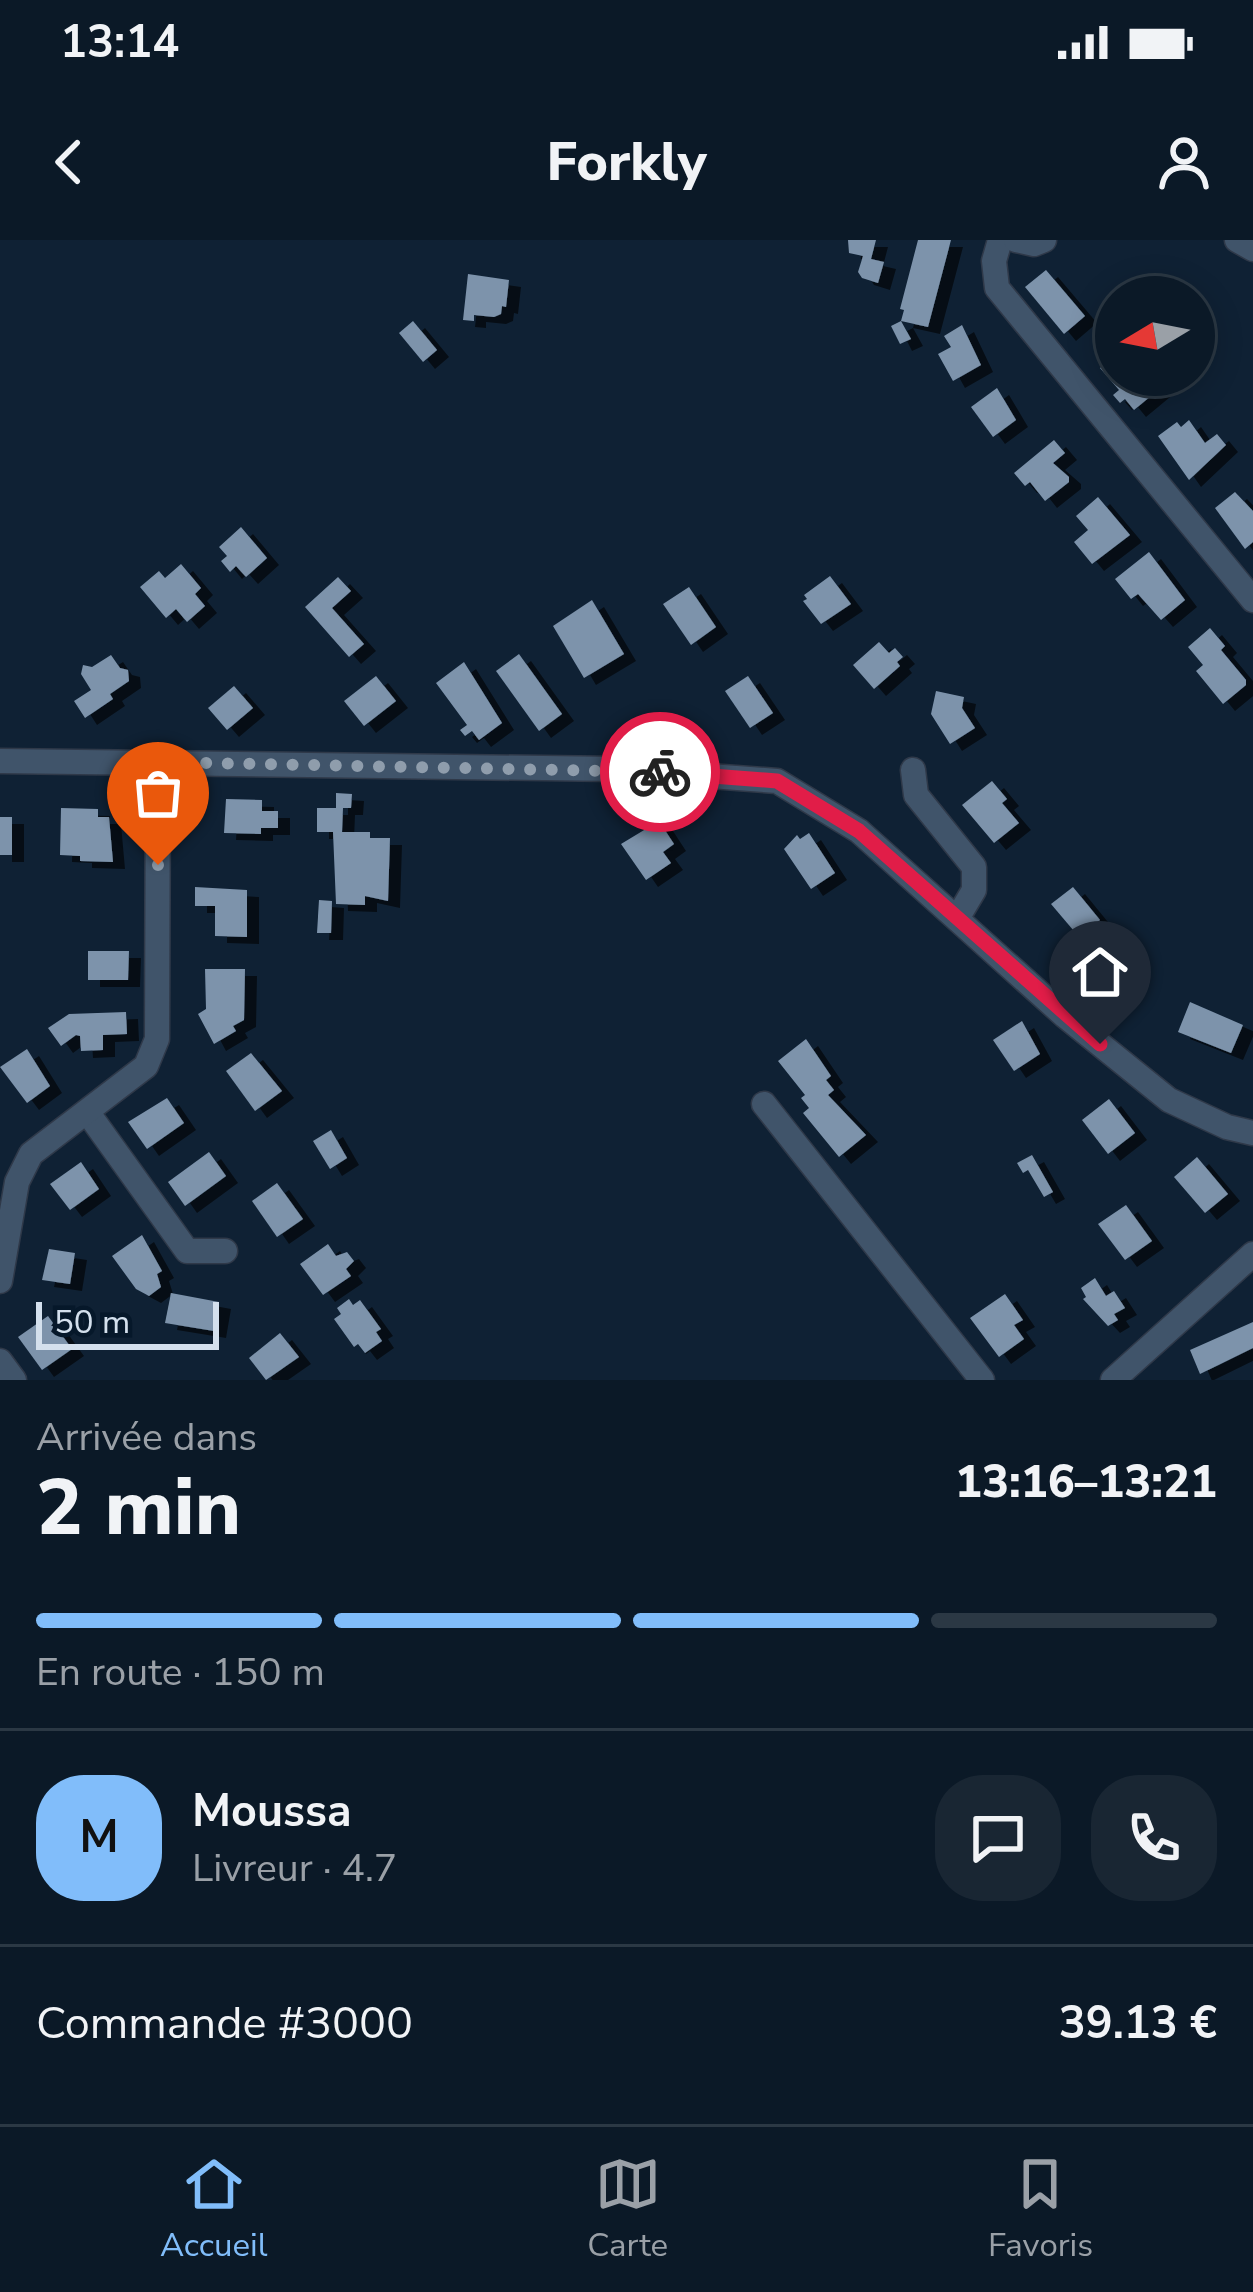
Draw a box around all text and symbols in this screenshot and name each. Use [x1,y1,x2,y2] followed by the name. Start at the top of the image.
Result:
[60,12,179,73] text: 13:14
[546,125,707,199] text: Forkly
[36,129,102,195] icon: back
[1151,129,1217,195] icon: person
[1095,276,1215,396] north arrow
[1095,276,1215,396] map controls
[600,712,720,832] courier
[627,739,693,805] icon: bike
[107,742,209,865] pin
[125,760,191,826] icon: bag
[1049,921,1151,1044] pin
[1067,939,1133,1005] icon: home
[36,1296,219,1349] scale bar
[54,1300,130,1345] text: 50 m
[36,1411,257,1464] text: Arrivée dans
[955,1452,1217,1513] text: 13:16–13:21
[36,1455,241,1562] text: 2 min
[36,1646,325,1699] text: En route · 150 m
[935,1775,1061,1901] button: chat
[1091,1775,1217,1901] button: phone
[192,1781,352,1842] text: Moussa
[79,1807,119,1868] text: M
[192,1842,397,1895] text: Livreur · 4.7
[36,1993,413,2054] text: Commande #3000
[1059,1993,1217,2054] text: 39.13 €
[160,2151,268,2268] tab: Accueil
[587,2151,668,2268] tab: Carte
[988,2151,1093,2268] tab: Favoris

